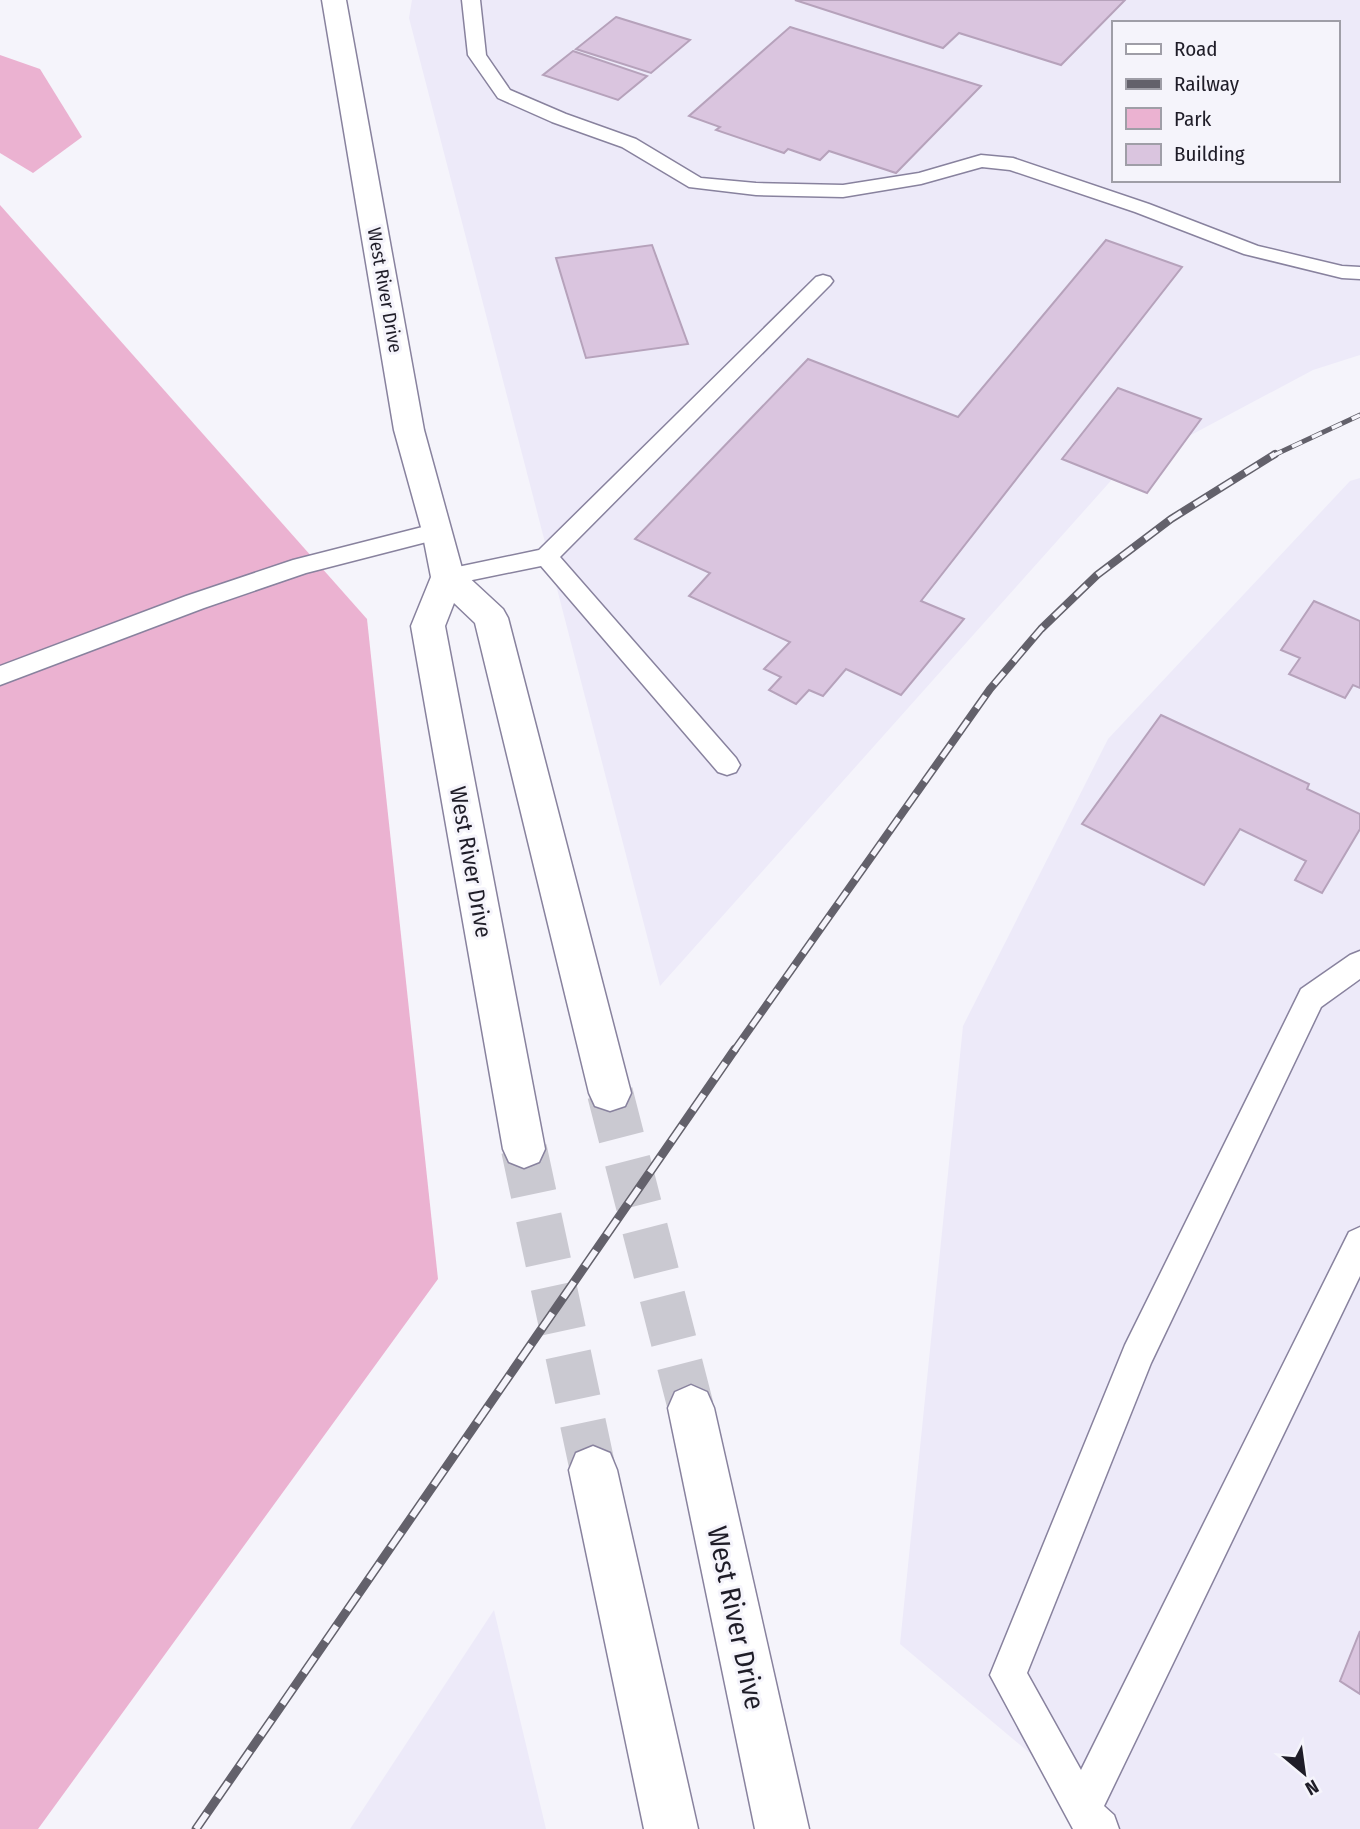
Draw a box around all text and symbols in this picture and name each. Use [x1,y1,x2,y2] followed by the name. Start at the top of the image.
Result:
[1112,21,1339,182] legend
[1174,36,1218,62] text: Road
[1174,71,1240,97] text: Railway
[1174,106,1212,132] text: Park
[1174,141,1245,167] text: Building
[363,226,407,354] street label: West River Drive
[444,784,498,940] street label: West River Drive
[700,1523,772,1713] street label: West River Drive
[1269,1738,1339,1808] north arrow
[1301,1775,1323,1800] text: N

